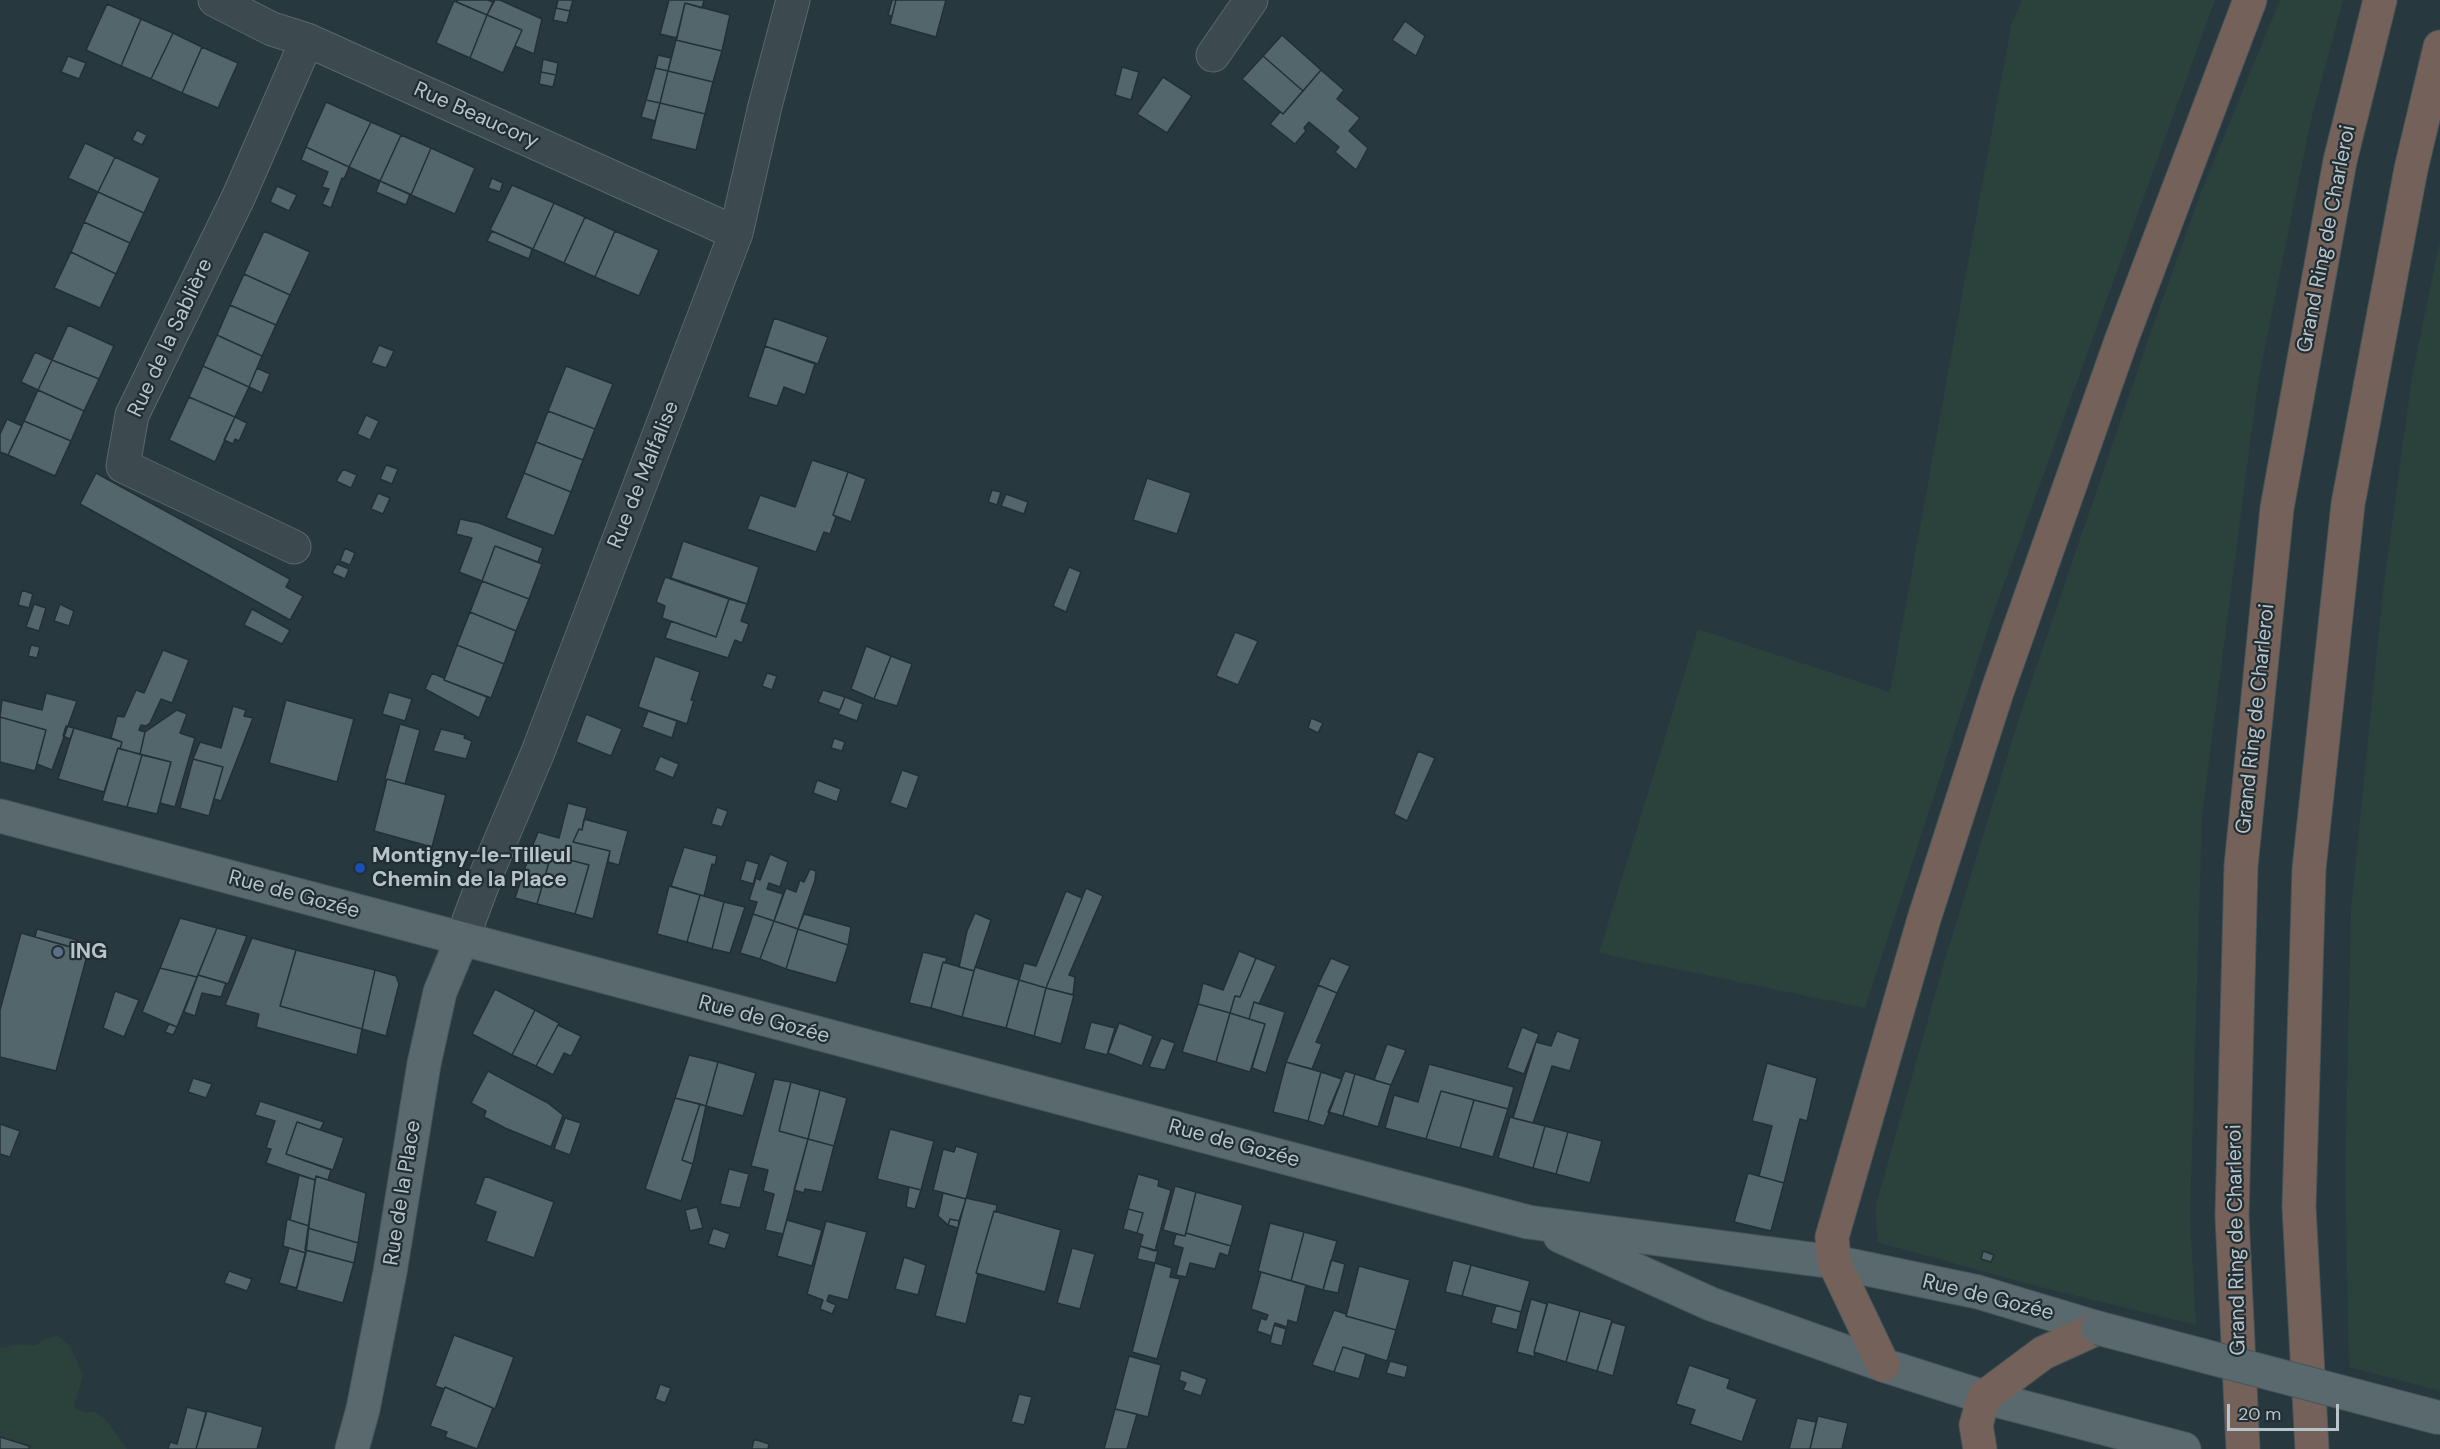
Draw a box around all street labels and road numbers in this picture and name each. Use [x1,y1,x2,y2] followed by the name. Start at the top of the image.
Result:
[410,77,542,155] street label: Rue Beaucory
[2293,123,2361,355] street label: Grand Ring de Charleroi
[123,255,219,421] street label: Rue de la Sablière
[603,398,685,552] street label: Rue de Malfalise
[2231,603,2281,835] street label: Grand Ring de Charleroi
[226,865,362,925] street label: Rue de Gozée
[696,990,832,1050] street label: Rue de Gozée
[1166,1114,1302,1174] street label: Rue de Gozée
[379,1119,427,1267] street label: Rue de la Place
[2222,1124,2252,1356] street label: Grand Ring de Charleroi
[1920,1269,2056,1327] street label: Rue de Gozée

